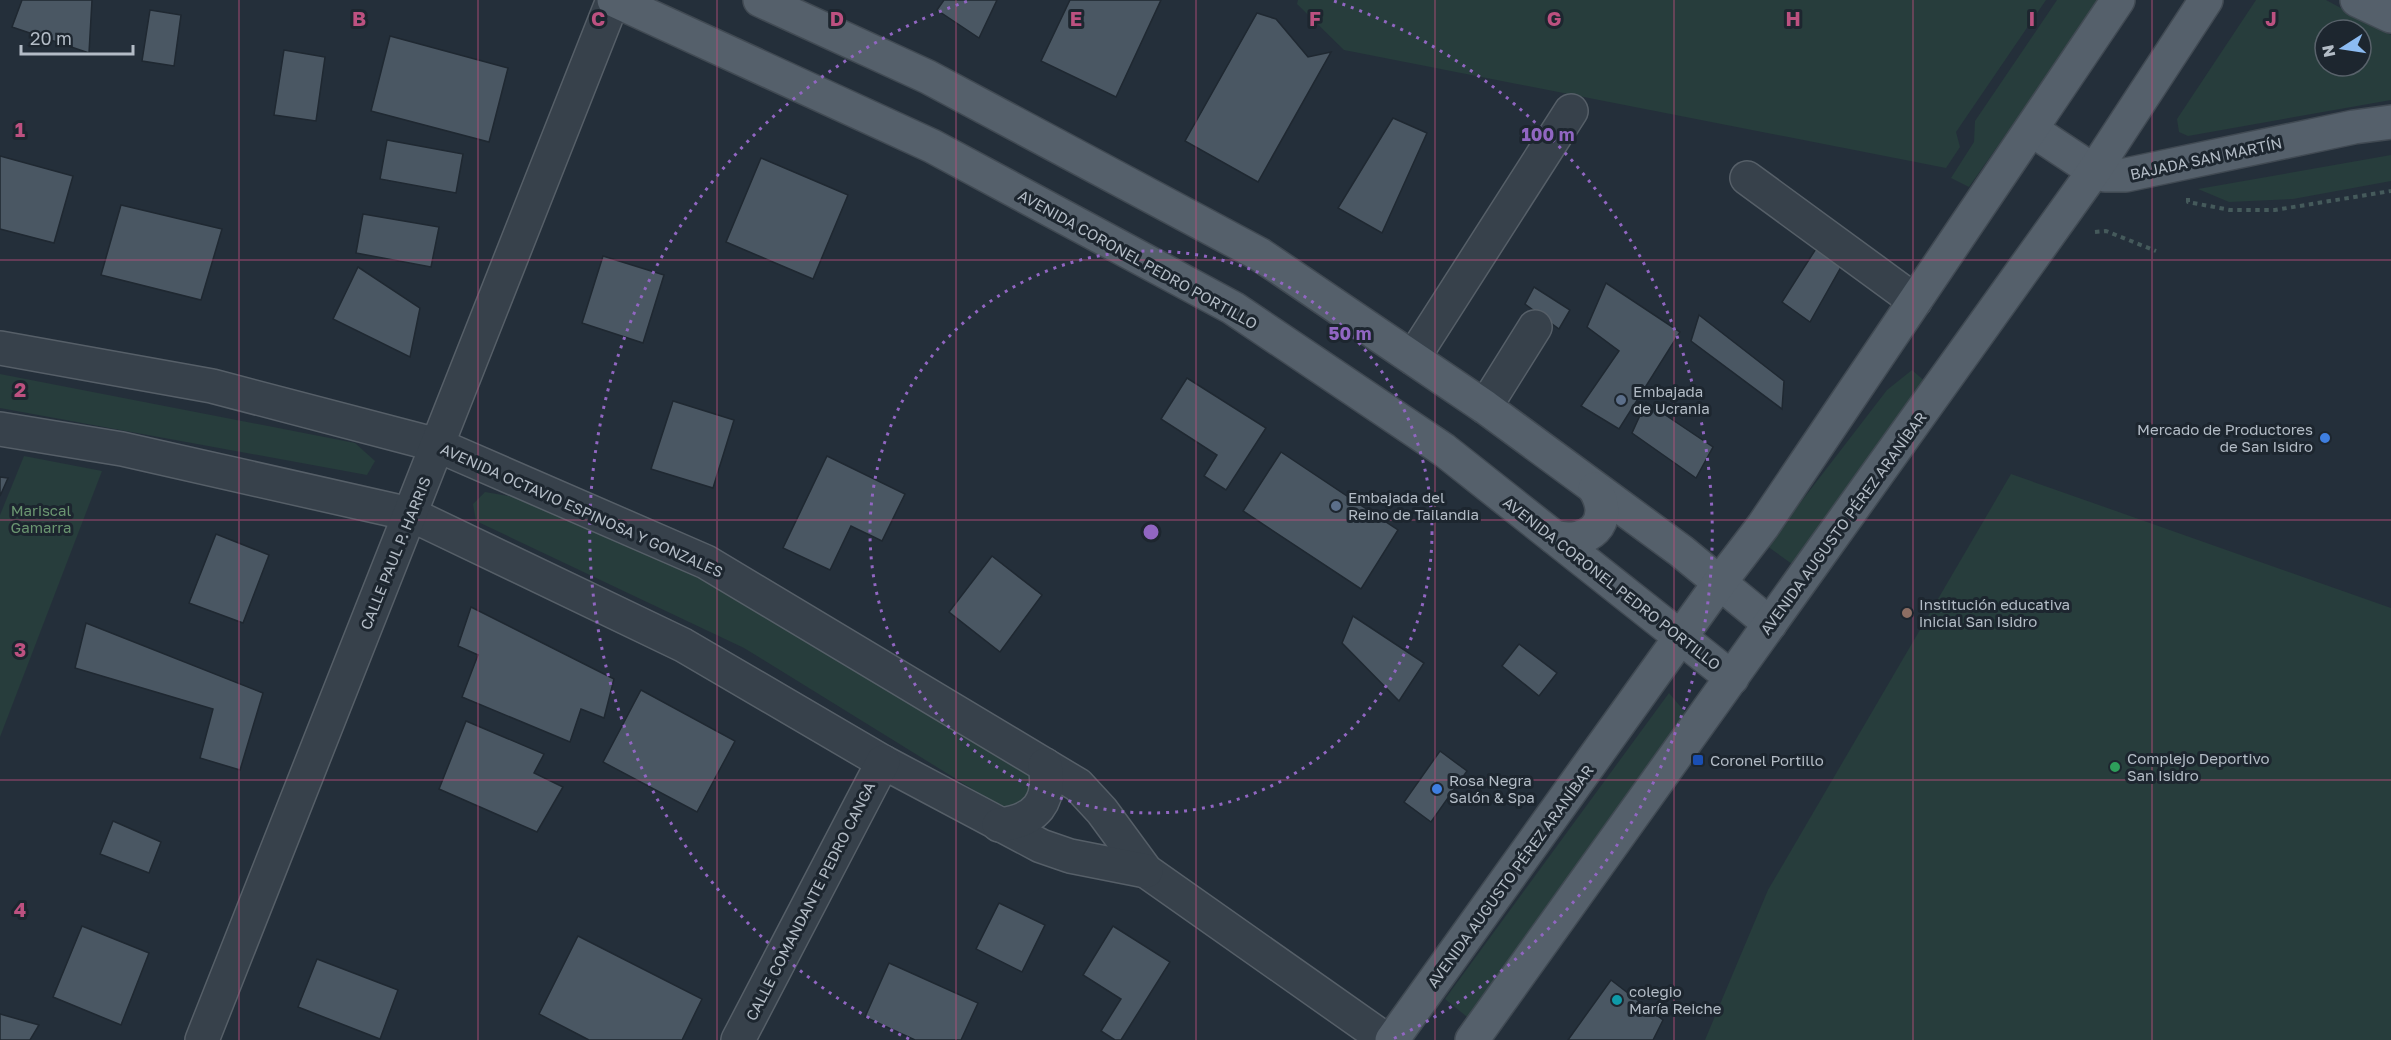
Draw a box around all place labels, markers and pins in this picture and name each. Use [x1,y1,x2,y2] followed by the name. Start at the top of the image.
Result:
[1633,382,1710,417] place label: Embajada de Ucrania
[1614,393,1628,407] marker: Embajada de Ucrania
[2137,420,2313,455] place label: Mercado de Productores de San Isidro
[2318,431,2332,445] marker: Mercado de Productores de San Isidro
[1348,488,1479,523] place label: Embajada del Reino de Tailandia
[1329,499,1343,513] marker: Embajada del Reino de Tailandia
[1141,522,1161,542] centre of rings
[1919,595,2070,630] place label: Institución educativa inicial San Isidro
[1900,606,1914,620] marker: Institución educativa inicial San Isidro
[2127,749,2270,784] place label: Complejo Deportivo San Isidro
[1710,751,1824,769] place label: Coronel Portillo
[1691,753,1705,767] marker: Coronel Portillo
[2108,760,2122,774] marker: Complejo Deportivo San Isidro
[1449,771,1535,806] place label: Rosa Negra Salón & Spa
[1430,782,1444,796] marker: Rosa Negra Salón & Spa
[1629,982,1722,1017] place label: colegio María Reiche
[1610,993,1624,1007] marker: colegio María Reiche

